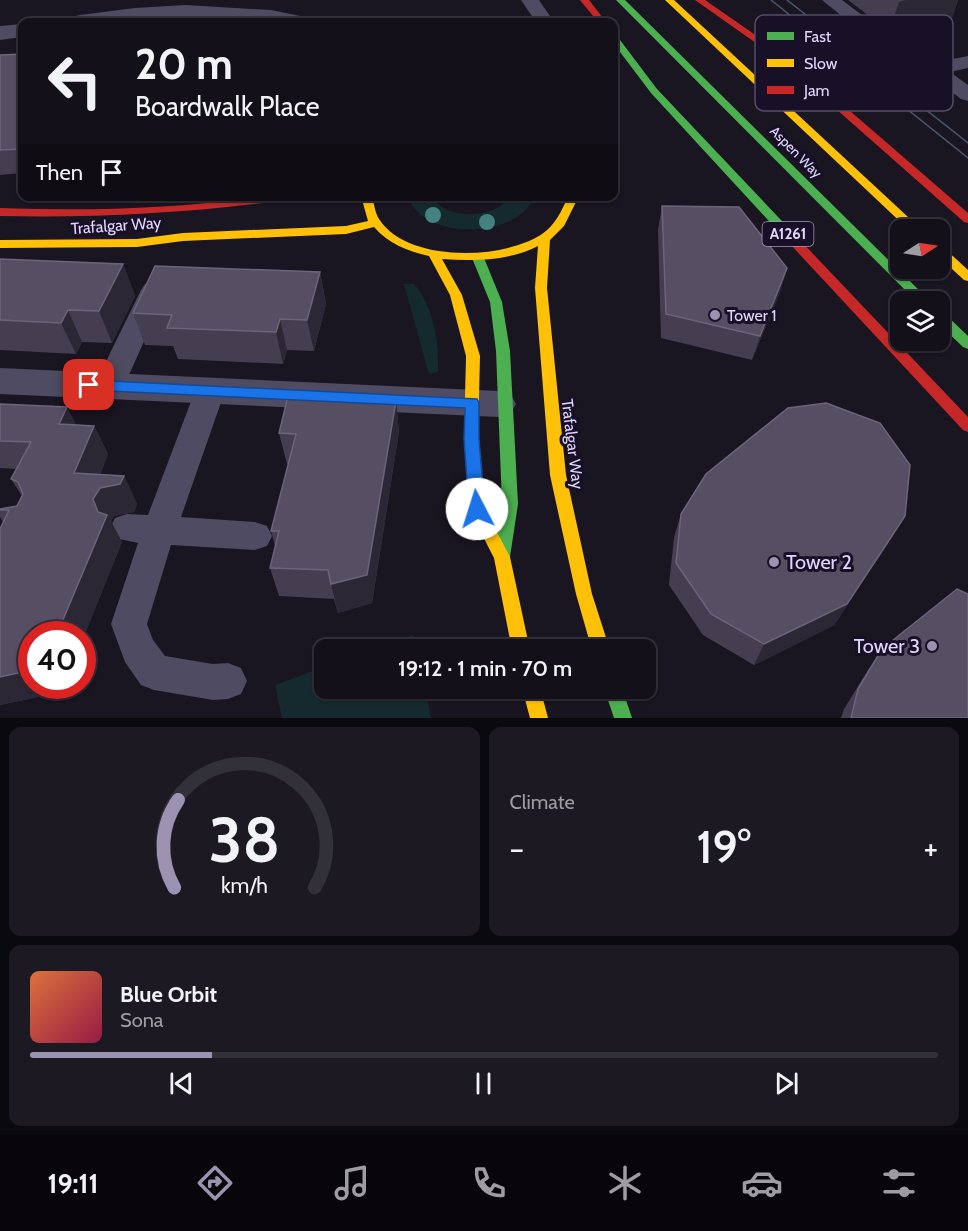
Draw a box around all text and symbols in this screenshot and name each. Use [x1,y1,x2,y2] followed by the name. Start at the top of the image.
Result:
[755,15,953,111] legend
[804,27,832,46] text: Fast
[135,38,233,90] text: 20 m
[36,42,114,120] icon: left
[804,54,838,73] text: Slow
[803,81,830,100] text: Jam
[135,90,320,123] text: Boardwalk Place
[766,122,826,182] street label: Aspen Way
[95,156,128,189] icon: arrive
[36,159,83,186] text: Then
[70,213,162,238] street label: Trafalgar Way
[890,219,950,279] north arrow
[890,219,950,351] map controls
[762,222,814,246] road number: A1261
[890,291,950,351] button: layers
[727,306,777,325] place label: Tower 1
[708,308,722,322] marker: Tower 1
[63,359,114,410] pin
[72,368,105,401] icon: arrive
[558,398,587,490] street label: Trafalgar Way
[445,477,509,541] position arrow
[786,550,852,574] place label: Tower 2
[767,555,781,569] marker: Tower 2
[18,621,96,699] speed limit sign: 40
[854,634,920,658] place label: Tower 3
[925,639,939,653] marker: Tower 3
[398,655,572,682] text: 19:12 · 1 min · 70 m
[510,790,575,814] text: Climate
[209,802,280,878] text: 38
[697,820,751,874] text: 19°
[510,828,524,868] text: −
[923,828,938,868] text: +
[221,873,268,899] text: km/h
[120,981,217,1008] text: Blue Orbit
[120,1008,163,1032] text: Sona
[165,1067,198,1100] icon: previous
[467,1067,500,1100] icon: pause
[770,1067,803,1100] icon: next
[194,1162,236,1204] icon: directions
[331,1162,373,1204] icon: music
[468,1162,510,1204] icon: phone
[604,1162,646,1204] icon: climate
[741,1162,783,1204] icon: car
[878,1162,920,1204] icon: filters
[47,1167,99,1200] text: 19:11

